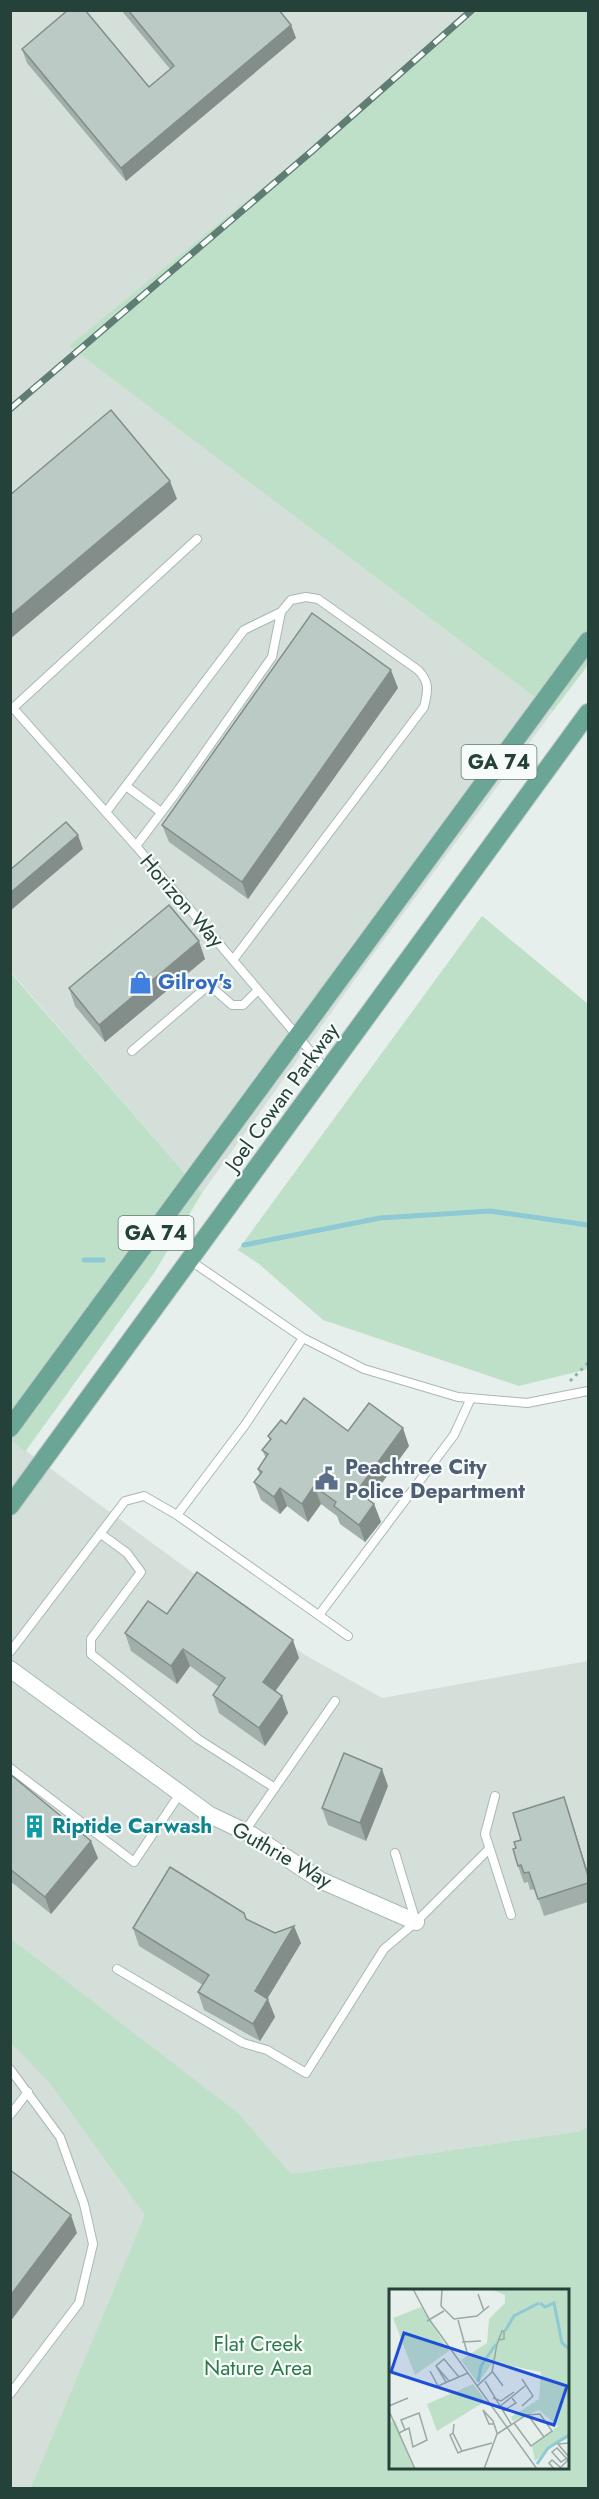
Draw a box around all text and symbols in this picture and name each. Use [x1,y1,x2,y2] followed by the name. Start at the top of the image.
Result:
[462,745,536,779] road number: GA 74
[133,848,232,955] street label: Horizon Way
[158,967,232,997] place label: Gilroy's
[127,969,153,995] shop icon: Gilroy's
[216,1016,347,1180] street label: Joel Cowan Parkway
[118,1216,194,1250] road number: GA 74
[345,1452,525,1506] place label: Peachtree City Police Department
[314,1466,340,1492] public building icon: Peachtree City Police Department
[52,1811,212,1841] place label: Riptide Carwash
[21,1813,47,1839] building icon: Riptide Carwash
[226,1814,338,1896] street label: Guthrie Way
[389,2289,569,2469] inset map
[204,2329,312,2383] park label: Flat Creek Nature Area

